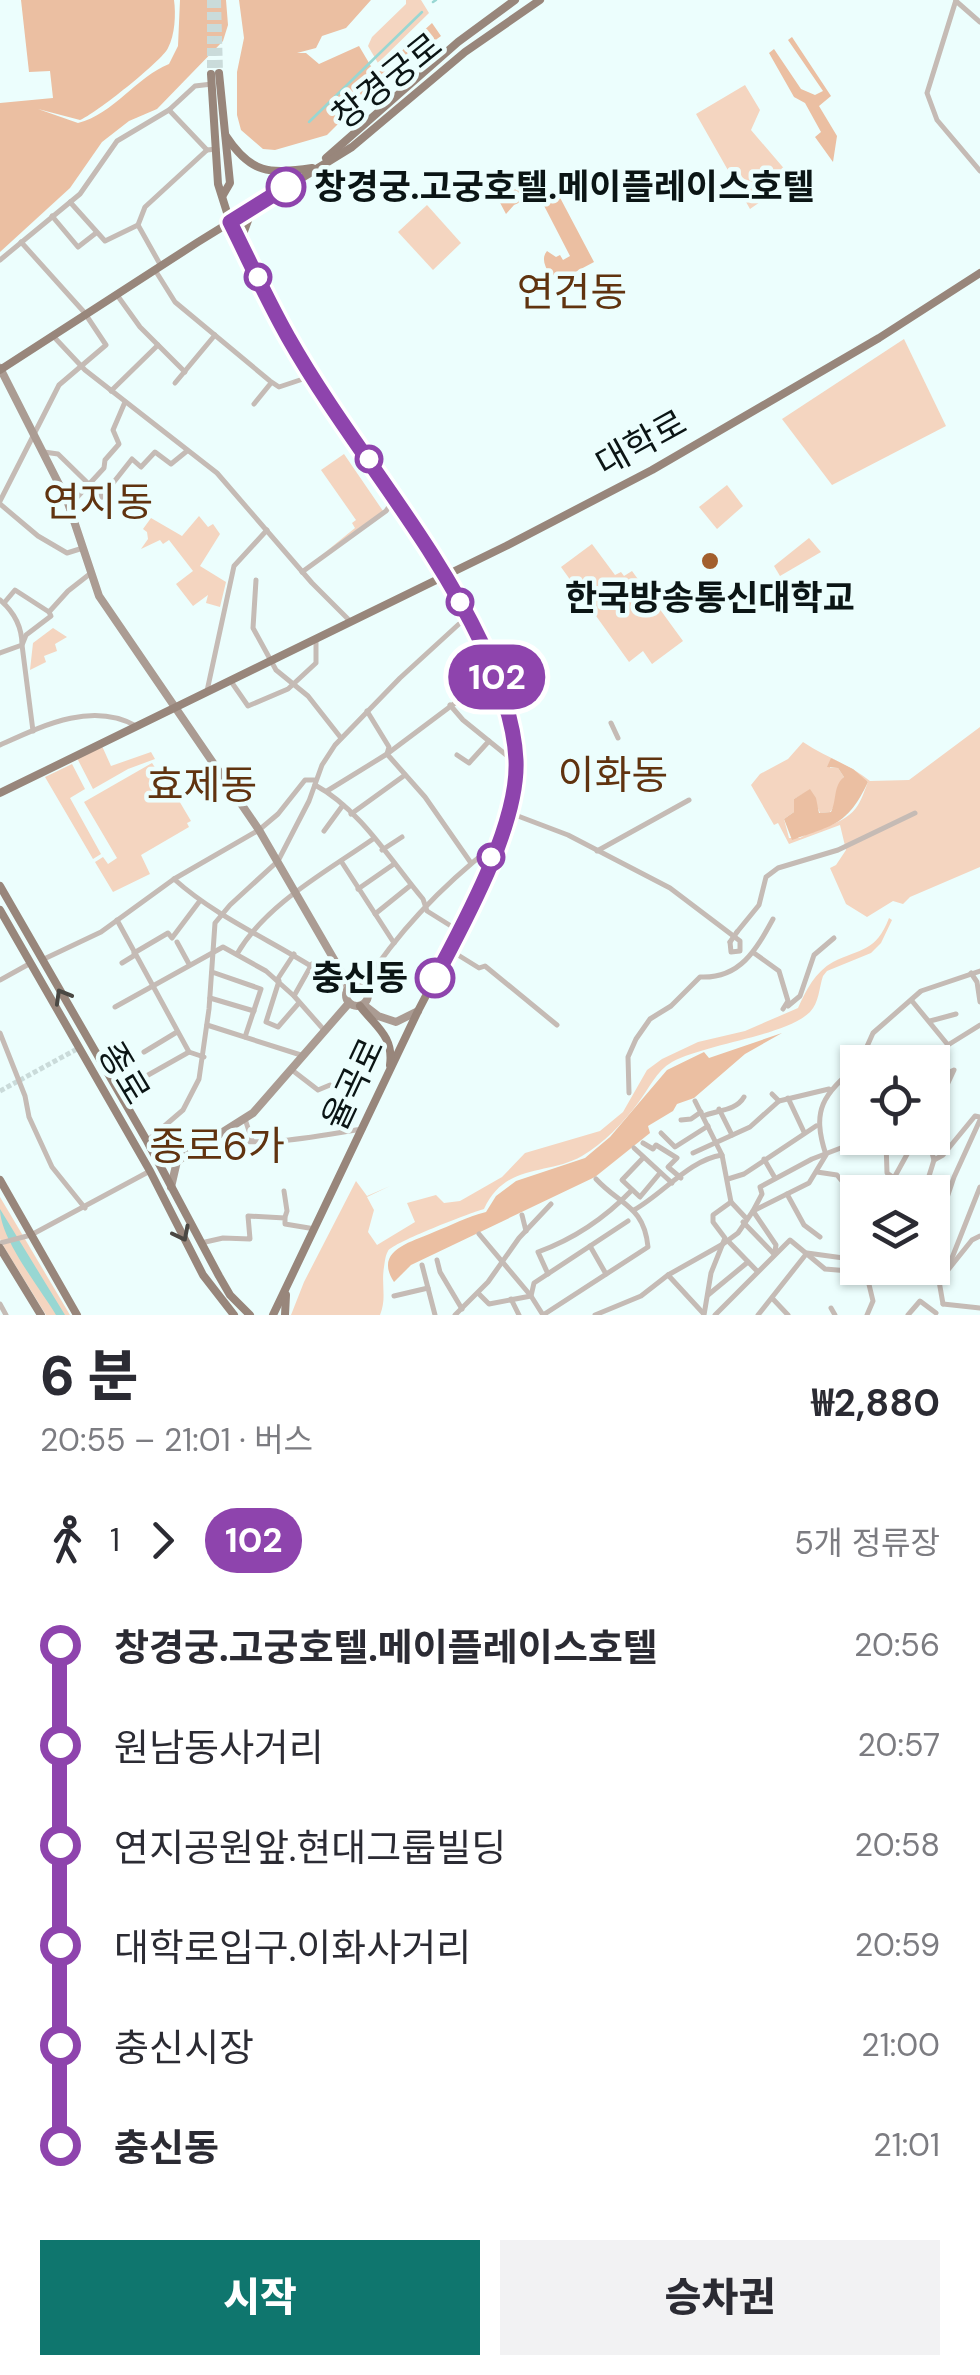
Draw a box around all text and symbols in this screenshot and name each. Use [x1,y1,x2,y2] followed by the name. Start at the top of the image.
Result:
[322,23,452,139] street label: 창경궁로
[314,164,815,210] place label: 창경궁.고궁호텔.메이플레이스호텔
[267,168,305,206] marker: 창경궁.고궁호텔.메이플레이스호텔
[245,264,271,290] unlabelled marker
[517,266,627,318] district label: 연건동
[588,399,694,487] street label: 대학로
[356,446,382,472] unlabelled marker
[43,476,153,528] district label: 연지동
[699,550,721,572] marker: 한국방송통신대학교
[565,575,855,621] place label: 한국방송통신대학교
[447,589,473,615] unlabelled marker
[440,644,554,710] line badge: 102
[468,654,526,700] text: 102
[558,749,668,801] district label: 이화동
[147,759,257,811] district label: 효제동
[478,844,504,870] unlabelled marker
[311,955,408,1001] place label: 충신동
[416,959,454,997] marker: 충신동
[55,989,74,1007] one-way arrow
[312,1031,394,1137] street label: 율곡로
[88,1034,160,1112] street label: 종로
[840,1045,950,1285] map controls
[840,1045,950,1155] button: locate
[149,1120,285,1172] district label: 종로6가
[840,1175,950,1285] button: layers
[170,1224,189,1242] one-way arrow
[40,1340,138,1412] text: 6 분
[811,1378,940,1428] text: ₩2,880
[40,1419,313,1461] text: 20:55 – 21:01 · 버스
[40,1513,95,1568] icon: walk
[135,1513,190,1568] icon: forward
[225,1517,282,1563] text: 102
[110,1519,120,1561] text: 1
[794,1522,940,1564] text: 5개 정류장
[114,1623,658,1673] text: 창경궁.고궁호텔.메이플레이스호텔
[854,1624,940,1666] text: 20:56
[114,1723,324,1773] text: 원남동사거리
[857,1724,940,1766] text: 20:57
[114,1823,506,1873] text: 연지공원앞.현대그룹빌딩
[855,1824,940,1866] text: 20:58
[114,1923,471,1973] text: 대학로입구.이화사거리
[855,1924,940,1966] text: 20:59
[114,2023,254,2073] text: 충신시장
[861,2024,940,2066] text: 21:00
[114,2123,219,2173] text: 충신동
[873,2124,940,2166] text: 21:01
[40,2240,480,2355] button: 시작
[500,2240,940,2355] button: 승차권

